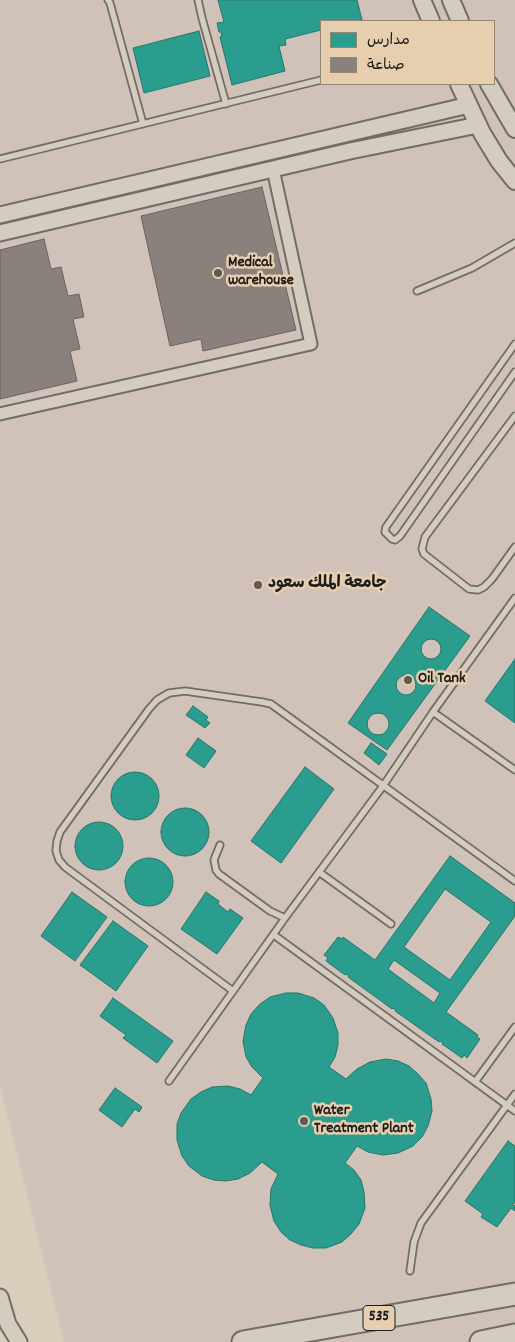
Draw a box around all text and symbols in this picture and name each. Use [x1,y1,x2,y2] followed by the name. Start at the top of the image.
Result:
[320,20,495,85] legend
[367,30,410,52] text: مدارس
[367,55,405,77] text: صناعة
[228,254,294,292] place label: Medical warehouse
[212,267,224,279] marker: Medical warehouse
[268,575,386,595] place label: جامعة الملك سعود
[252,579,264,591] marker: جامعة الملك سعود
[418,670,465,690] place label: Oil Tank
[402,674,414,686] marker: Oil Tank
[314,1102,414,1140] place label: Water Treatment Plant
[298,1115,310,1127] marker: Water Treatment Plant
[363,1306,395,1330] road number: 535

